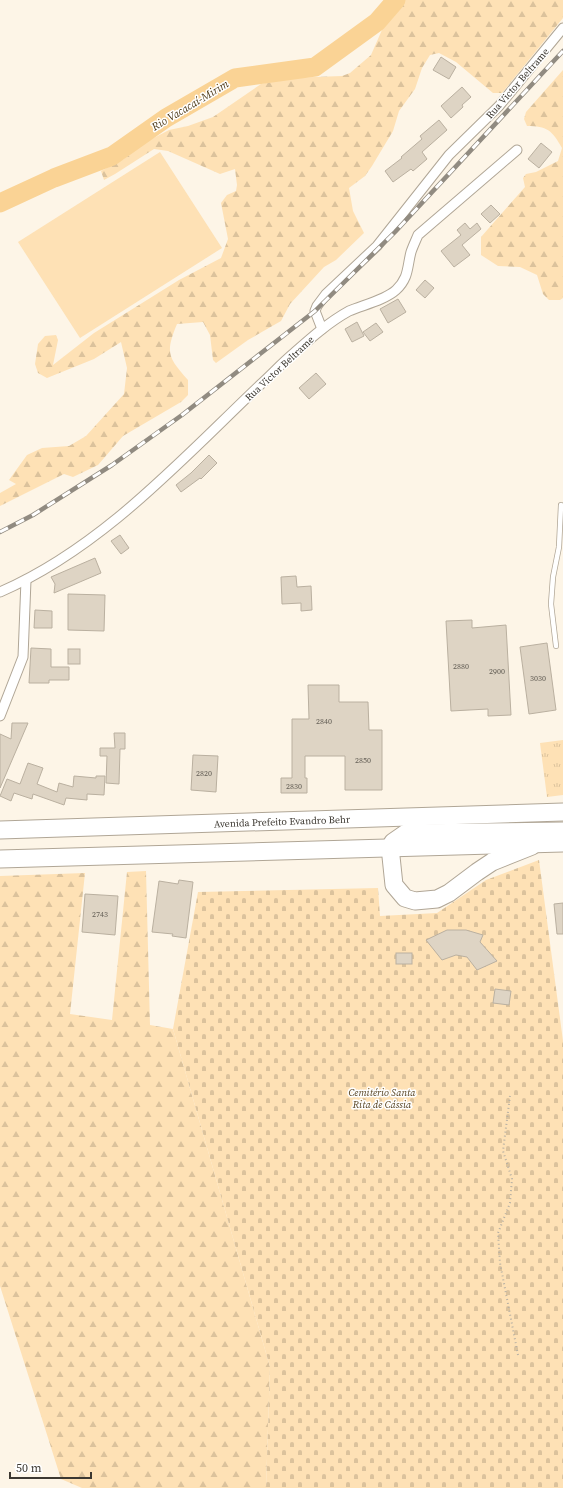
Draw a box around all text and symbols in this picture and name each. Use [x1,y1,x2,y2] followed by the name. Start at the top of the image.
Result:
[483,45,552,121] street label: Rua Victor Beltrame
[148,76,232,135] water label: Rio Vacacaí-Mirim
[242,333,317,404] street label: Rua Victor Beltrame
[453,661,469,672] house number: 2880
[489,666,505,677] house number: 2900
[530,673,546,684] house number: 3030
[316,716,332,727] house number: 2840
[355,755,371,766] house number: 2850
[196,768,212,779] house number: 2820
[286,781,302,792] house number: 2830
[214,813,351,830] street label: Avenida Prefeito Evandro Behr
[92,909,108,920] house number: 2743
[348,1086,416,1111] park label: Cemitério Santa Rita de Cássia
[10,1454,91,1480] scale bar
[16,1460,42,1476] text: 50 m

